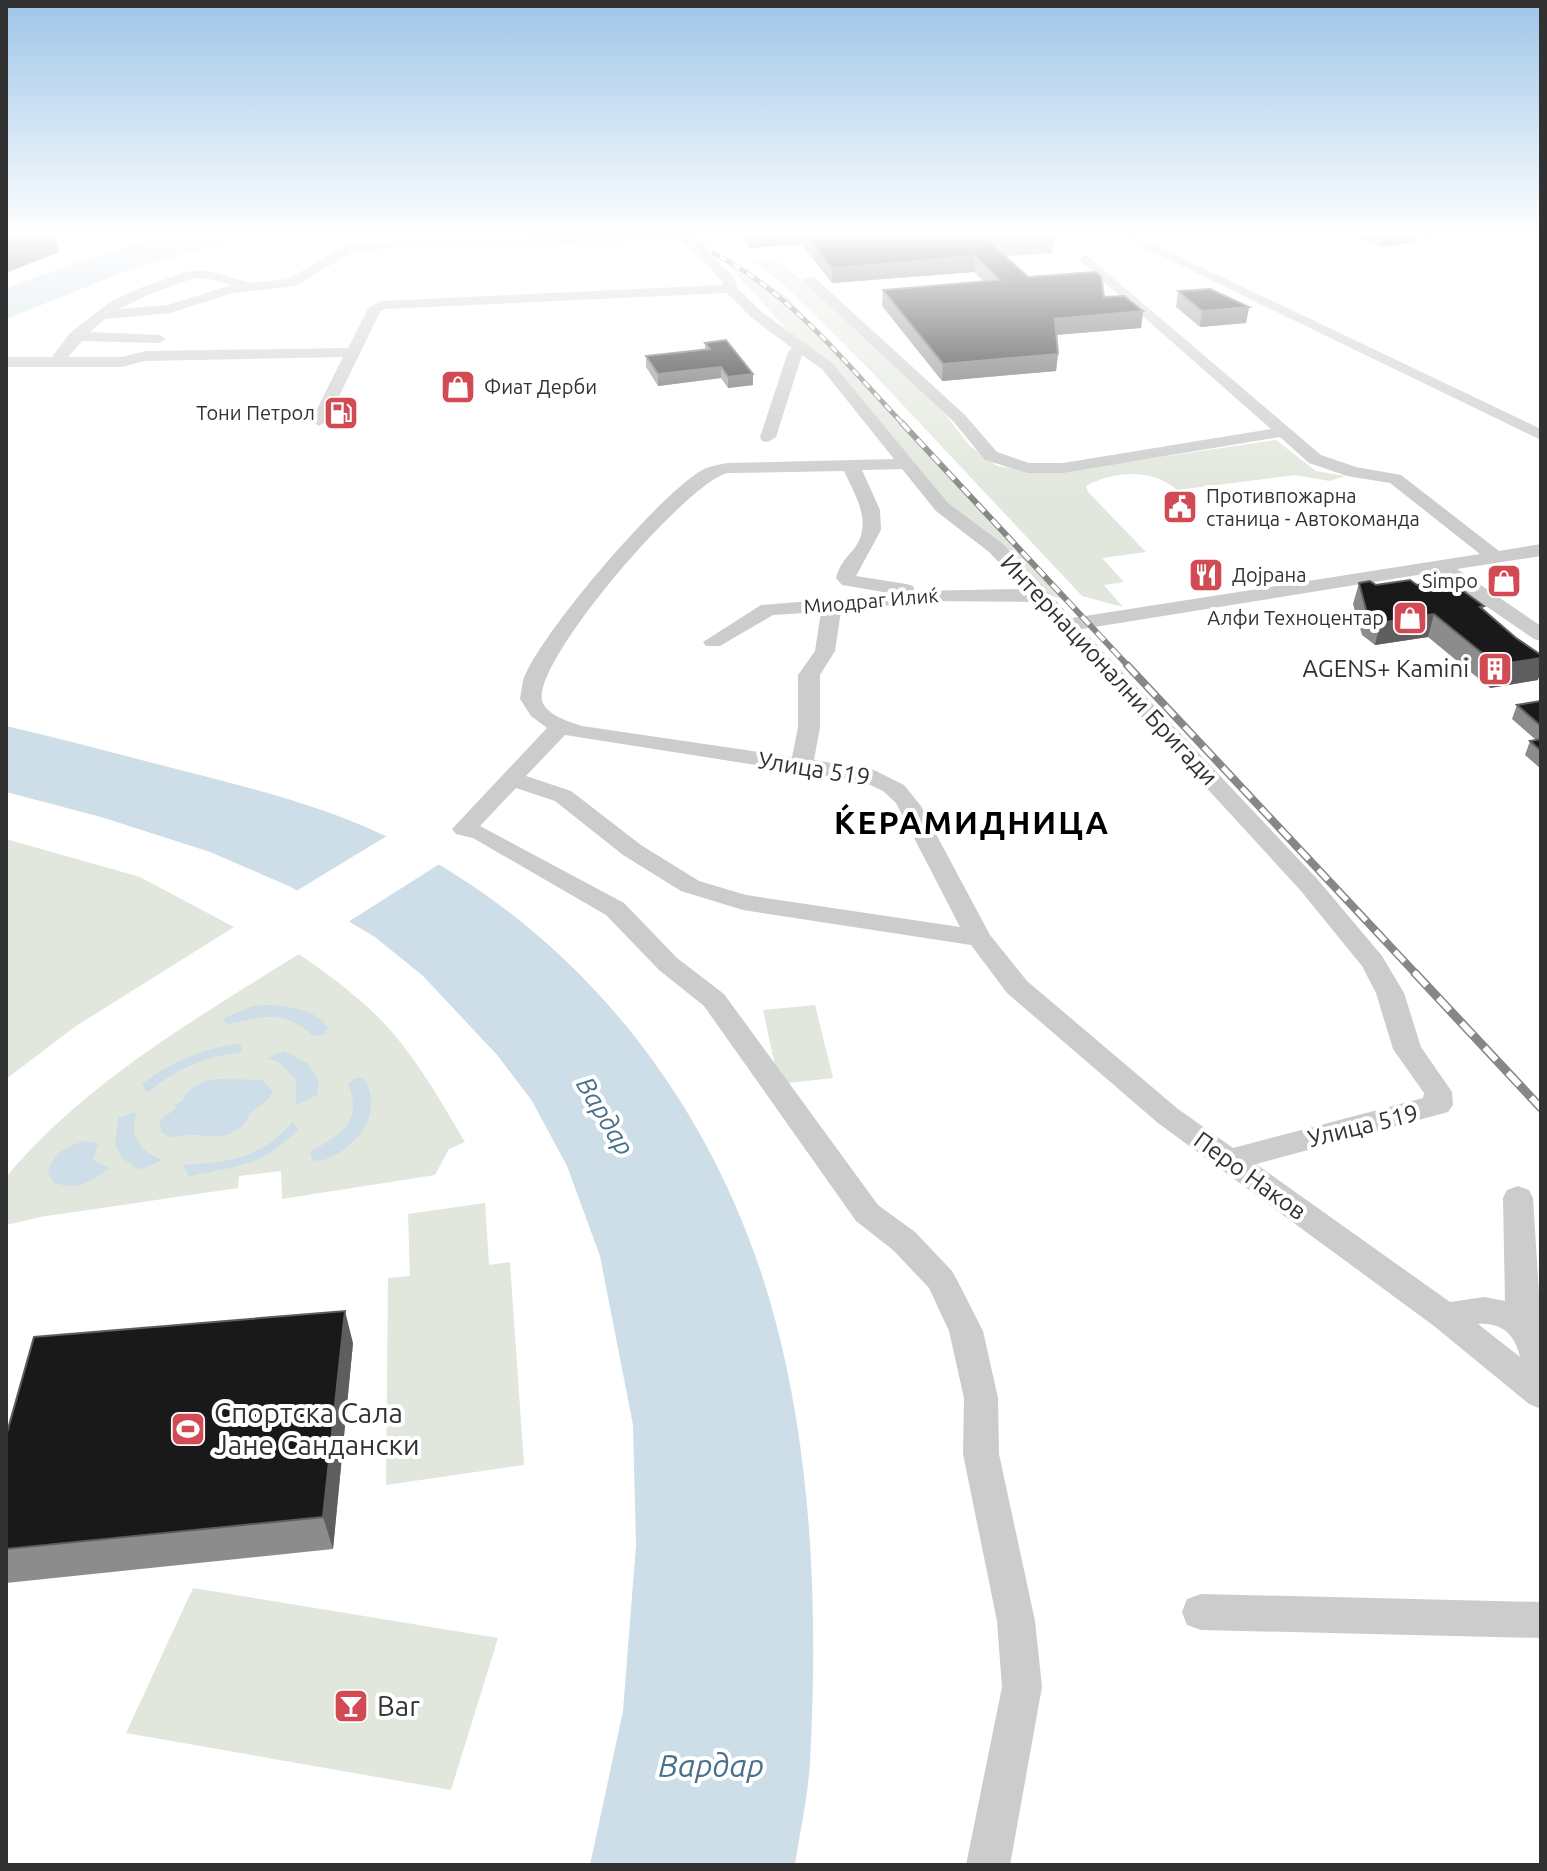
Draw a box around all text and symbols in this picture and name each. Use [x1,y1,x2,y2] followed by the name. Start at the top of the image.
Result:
[439,368,477,406] shop icon: Фиат Дерби
[484,375,597,398] place label: Фиат Дерби
[322,394,360,432] fuel station icon: Тони Петрол
[196,401,315,424] place label: Тони Петрол
[1206,484,1420,530] place label: Противпожарна станица - Автокоманда
[1161,488,1199,526] public building icon: Противпожарна станица - Автокоманда
[995,549,1223,790] street label: Интернационални Бригади
[1187,556,1225,594] restaurant icon: Дојрана
[1485,562,1523,600] shop icon: Simpo
[1232,563,1306,586] place label: Дојрана
[1422,569,1478,592] place label: Simpo
[803,583,939,618] street label: Миодраг Илиќ
[1391,599,1429,637] shop icon: Алфи Техноцентар
[1207,606,1384,629] place label: Алфи Техноцентар
[1476,650,1514,688] building icon: AGENS+ Kamini
[1303,655,1469,682] place label: AGENS+ Kamini
[756,746,872,791] street label: Улица 519
[834,803,1110,840] district label: ЌЕРАМИДНИЦА
[571,1071,640,1160] water label: Вардар
[1305,1099,1421,1152] street label: Улица 519
[1189,1126,1311,1225] street label: Перо Наков
[214,1397,420,1460] place label: Спортска Сала Јане Сандански
[169,1410,207,1448] sports icon: Спортска Сала Јане Сандански
[332,1687,370,1725] bar icon: Bar
[377,1690,420,1721] place label: Bar
[658,1747,764,1783] water label: Вардар

